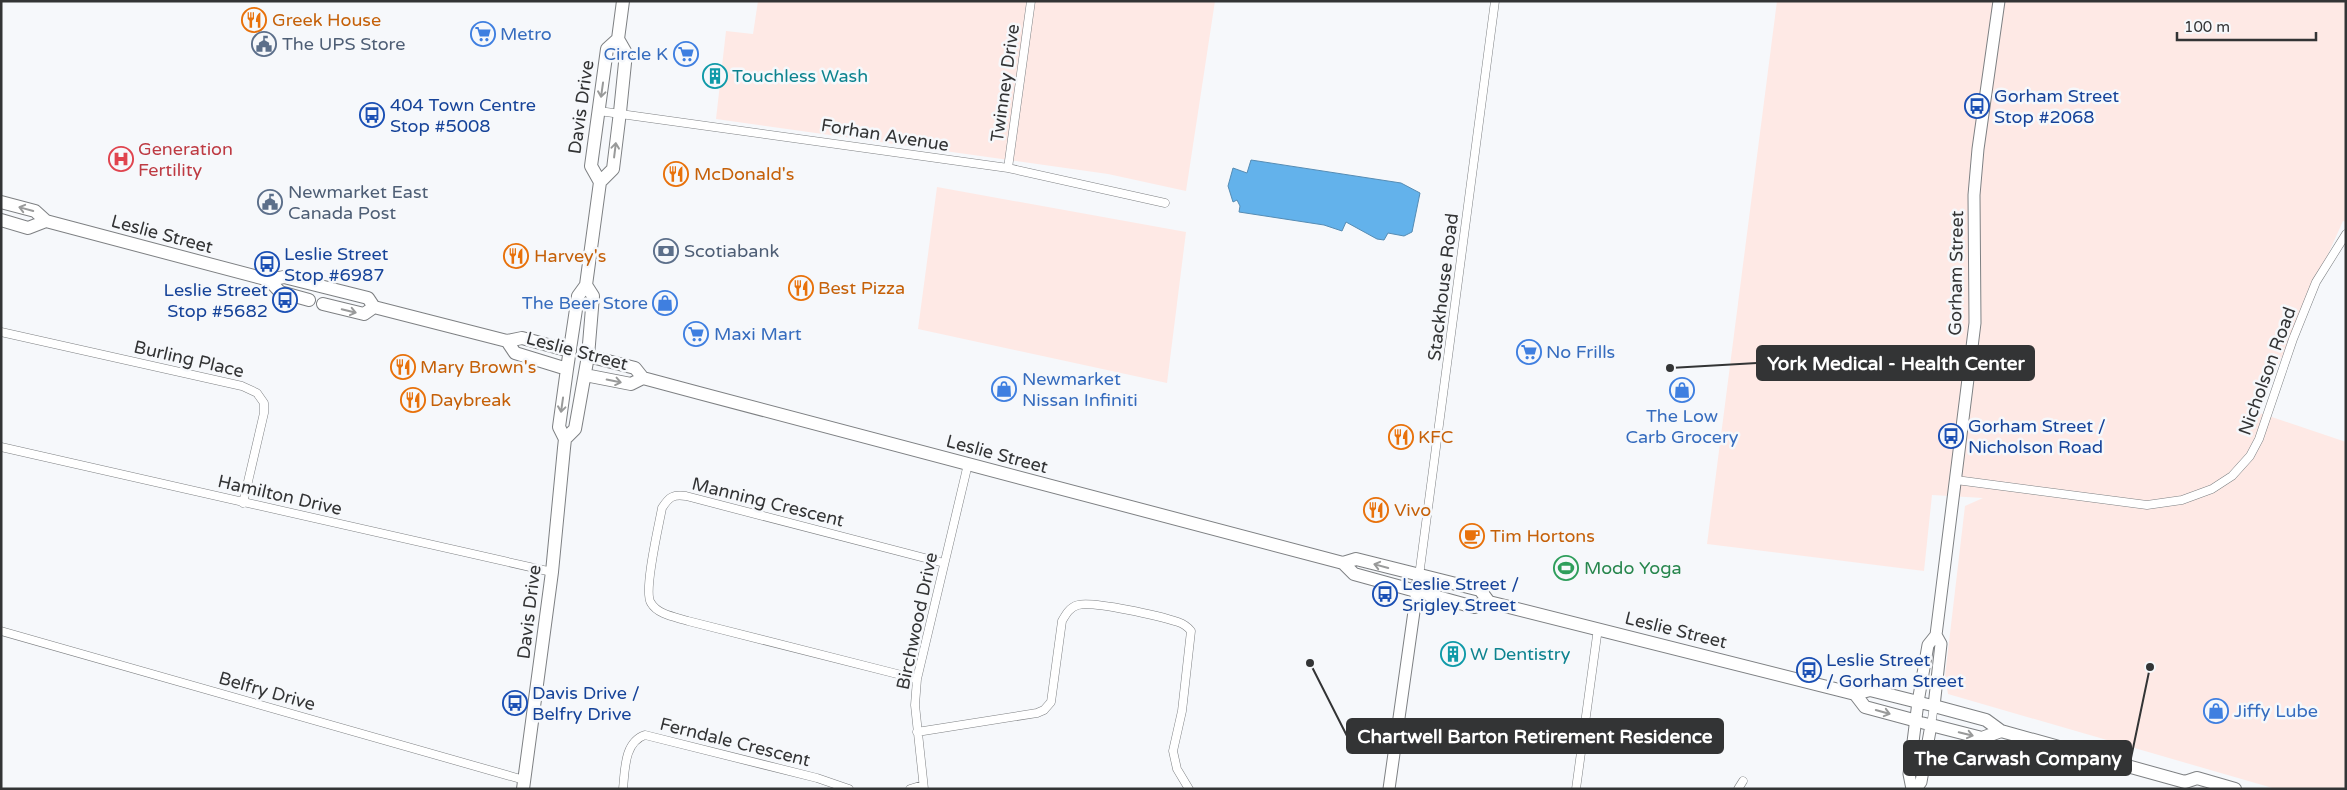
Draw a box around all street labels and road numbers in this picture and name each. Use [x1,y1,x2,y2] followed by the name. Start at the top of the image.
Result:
[986,22,1024,144] street label: Twinney Drive
[563,58,599,156] street label: Davis Drive
[819,114,951,156] street label: Forhan Avenue
[109,210,215,258] street label: Leslie Street
[1944,210,1968,336] street label: Gorham Street
[1423,212,1463,362] street label: Stackhouse Road
[2234,304,2300,438] street label: Nicholson Road
[524,327,630,375] street label: Leslie Street
[132,336,246,382] street label: Burling Place
[944,430,1050,478] street label: Leslie Street
[216,470,344,520] street label: Hamilton Drive
[690,472,847,532] street label: Manning Crescent
[892,550,942,692] street label: Birchwood Drive
[512,564,546,660] street label: Davis Drive
[1623,607,1729,653] street label: Leslie Street
[216,667,318,715] street label: Belfry Drive
[657,713,813,771] street label: Ferndale Crescent

